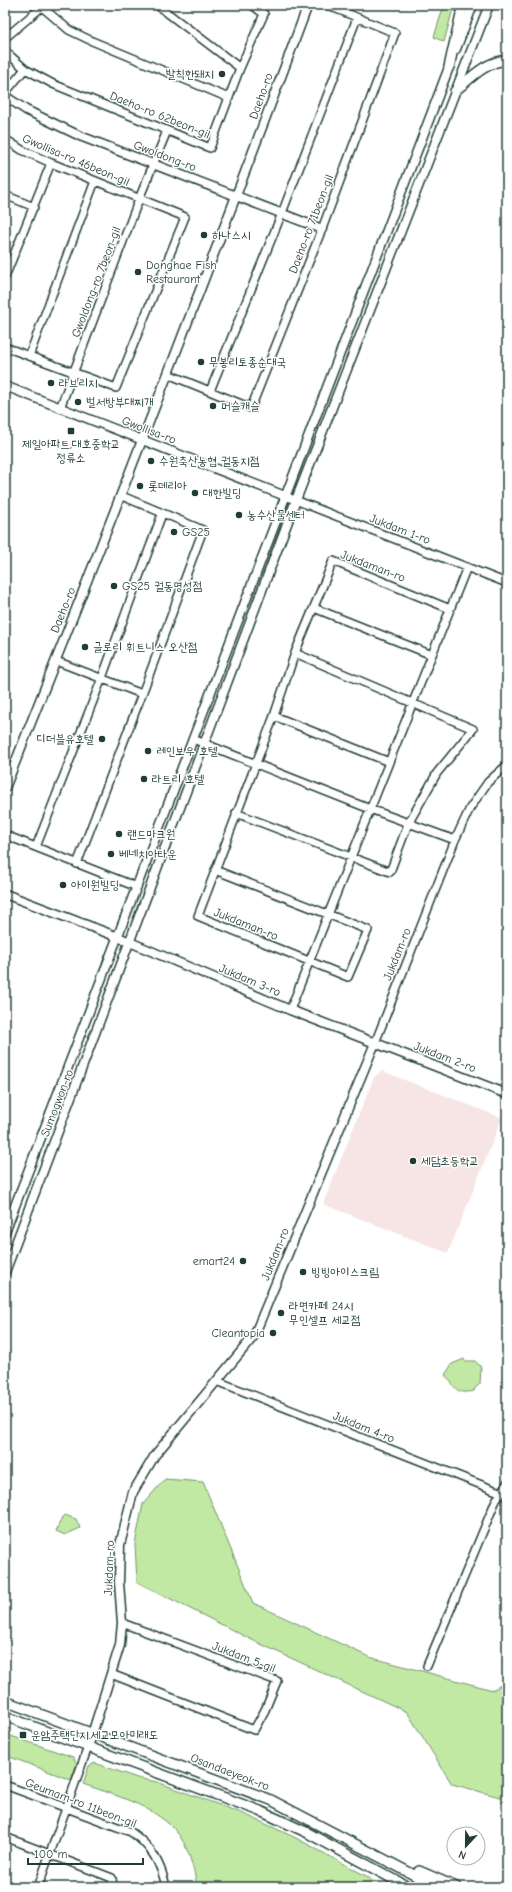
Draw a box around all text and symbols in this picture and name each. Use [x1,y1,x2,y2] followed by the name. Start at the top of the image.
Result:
[166,67,214,81] place label: 발칙한돼지
[217,69,227,79] marker: 발칙한돼지
[246,71,276,121] street label: Daeho-ro
[108,88,212,142] street label: Daeho-ro 62beon-gil
[20,131,132,189] street label: Gwollisa-ro 46beon-gil
[132,138,198,174] street label: Gwoldong-ro
[286,173,336,275] street label: Daeho-ro 71beon-gil
[68,225,124,339] street label: Gwoldong-ro 7beon-gil
[212,228,251,242] place label: 하나스시
[199,230,209,240] marker: 하나스시
[146,258,217,286] place label: Donghae Fish Restaurant
[133,267,143,277] marker: Donghae Fish Restaurant
[209,355,286,369] place label: 무봉리토종순대국
[196,357,206,367] marker: 무봉리토종순대국
[59,376,98,390] place label: 라브리지
[46,378,56,388] marker: 라브리지
[86,395,154,409] place label: 벌서방부대찌개
[73,397,83,407] marker: 벌서방부대찌개
[221,399,260,413] place label: 머슬캐슬
[208,401,218,411] marker: 머슬캐슬
[120,413,178,447] street label: Gwollisa-ro
[66,426,76,436] marker: 제일아파트,대호중학교 정류소
[22,437,120,465] place label: 제일아파트,대호중학교 정류소
[159,454,260,468] place label: 수원축산농협 궐동지점
[146,456,156,466] marker: 수원축산농협 궐동지점
[148,479,187,493] place label: 롯데리아
[135,481,145,491] marker: 롯데리아
[203,486,242,500] place label: 대한빌딩
[190,488,200,498] marker: 대한빌딩
[247,508,305,522] place label: 농수산물센터
[234,510,244,520] marker: 농수산물센터
[368,511,432,547] street label: Jukdam 1-ro
[182,525,210,539] place label: GS25
[169,527,179,537] marker: GS25
[339,547,407,585] street label: Jukdaman-ro
[122,579,202,593] place label: GS25 궐동명성점
[109,581,119,591] marker: GS25 궐동명성점
[47,585,79,635] street label: Daeho-ro
[93,640,198,654] place label: 글로리 휘트니스 오산점
[80,642,90,652] marker: 글로리 휘트니스 오산점
[36,732,94,746] place label: 디더블유호텔
[97,734,107,744] marker: 디더블유호텔
[156,744,218,758] place label: 레인보우 호텔
[143,746,153,756] marker: 레인보우 호텔
[152,772,205,786] place label: 라트리 호텔
[139,774,149,784] marker: 라트리 호텔
[127,827,175,841] place label: 랜드마크원
[114,829,124,839] marker: 랜드마크원
[119,847,177,861] place label: 베네치아타운
[106,849,116,859] marker: 베네치아타운
[71,878,119,892] place label: 아이원빌딩
[58,880,68,890] marker: 아이원빌딩
[212,905,280,943] street label: Jukdaman-ro
[380,926,414,982] street label: Jukdam-ro
[217,961,283,999] street label: Jukdam 3-ro
[412,1039,478,1075] street label: Jukdam 2-ro
[38,1067,76,1139] street label: Sumogwon-ro
[421,1154,479,1168] place label: 세담초등학교
[408,1156,418,1166] marker: 세담초등학교
[258,1226,292,1282] street label: Jukdam-ro
[193,1254,235,1268] place label: emart24
[238,1256,248,1266] marker: emart24
[311,1265,379,1279] place label: 빙빙아이스크림
[298,1267,308,1277] marker: 빙빙아이스크림
[289,1299,361,1327] place label: 라면카페 24시 무인셀프 세교점
[276,1308,286,1318] marker: 라면카페 24시 무인셀프 세교점
[211,1326,265,1340] place label: Cleantopia
[268,1328,278,1338] marker: Cleantopia
[331,1408,397,1446] street label: Jukdam 4-ro
[101,1540,117,1596] street label: Jukdam-ro
[210,1639,278,1675] street label: Jukdam 5-gil
[31,1728,158,1742] place label: 운암주택단지.세교모아미래도
[18,1730,28,1740] marker: 운암주택단지.세교모아미래도
[189,1751,271,1793] street label: Osandaeyeok-ro
[23,1775,139,1831] street label: Geumam-ro 11beon-gil
[446,1826,486,1866] north arrow
[28,1840,143,1866] scale bar
[34,1847,67,1861] text: 100 m
[457,1847,468,1862] text: N

